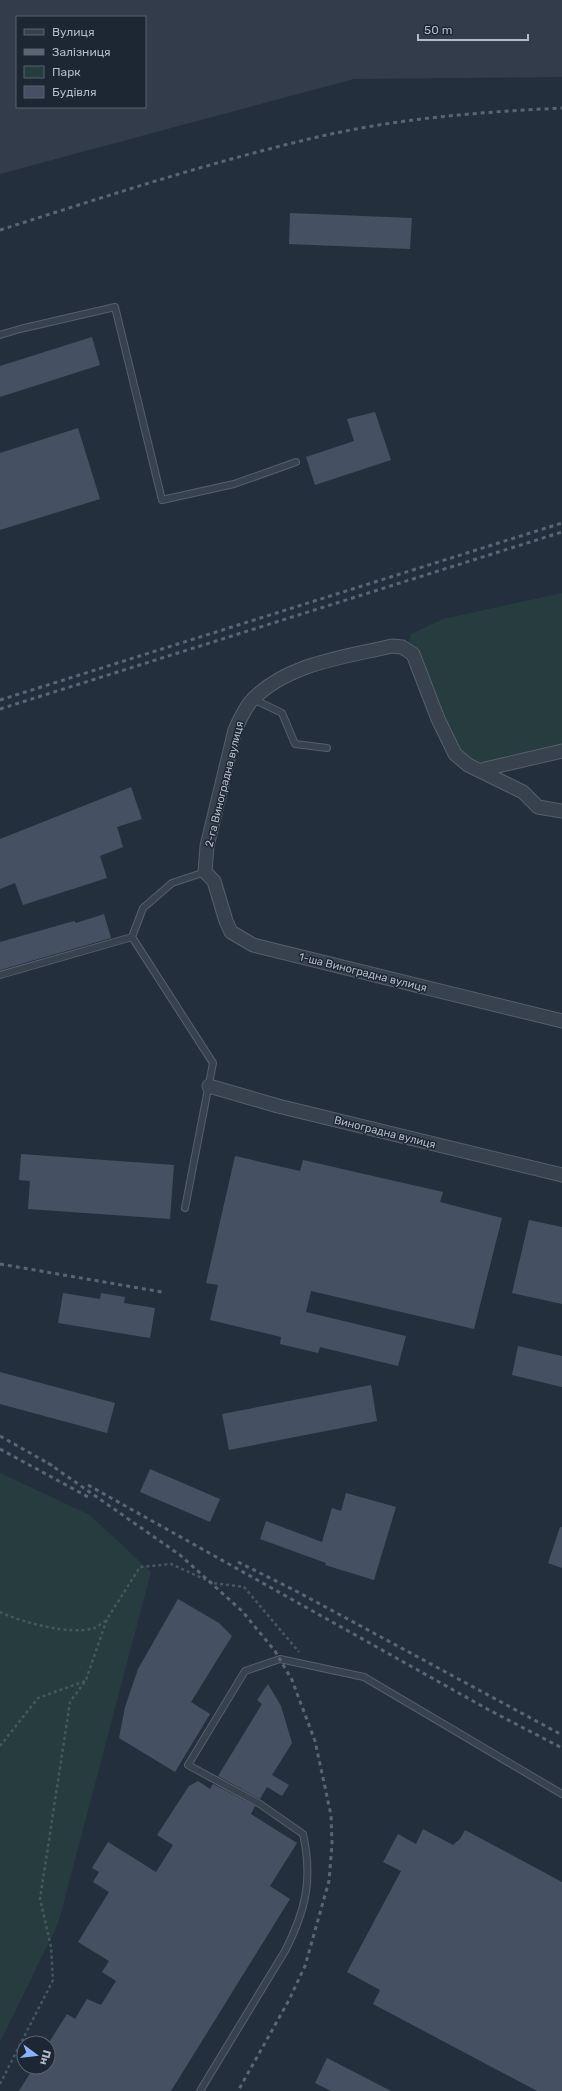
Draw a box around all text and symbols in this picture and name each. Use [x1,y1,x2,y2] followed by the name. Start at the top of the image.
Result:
[16,16,146,108] legend
[418,16,528,42] scale bar
[424,23,452,37] text: 50 m
[52,25,94,39] text: Вулиця
[52,45,111,59] text: Залізниця
[52,65,81,79] text: Парк
[52,85,97,99] text: Будівля
[203,720,246,848] street label: 2-га Виноградна вулиця
[297,950,428,995] street label: 1-ша Виноградна вулиця
[333,1114,437,1151] street label: Виноградна вулиця
[16,2035,56,2075] north arrow
[37,2048,53,2066] text: Пн

